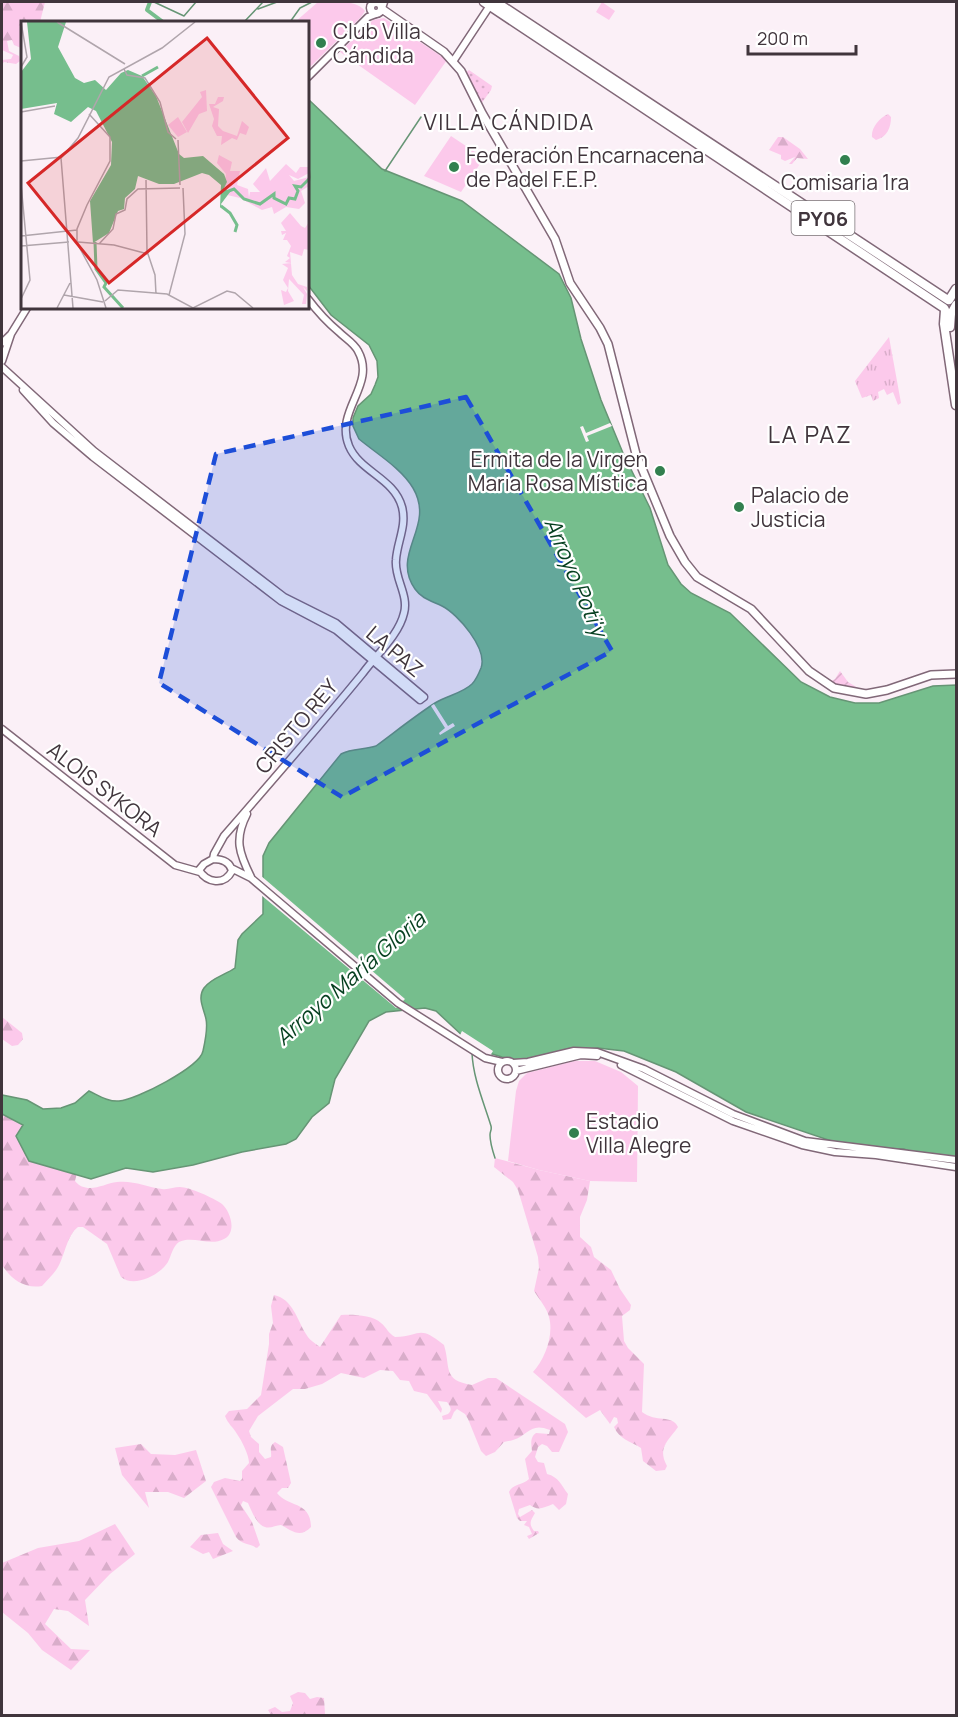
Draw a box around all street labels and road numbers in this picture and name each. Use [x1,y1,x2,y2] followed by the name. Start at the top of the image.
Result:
[792,201,854,235] road number: PY06
[361,619,429,683] street label: LA PAZ
[248,673,344,779] street label: CRISTO REY
[42,735,168,843] street label: ALOIS SYKORA

